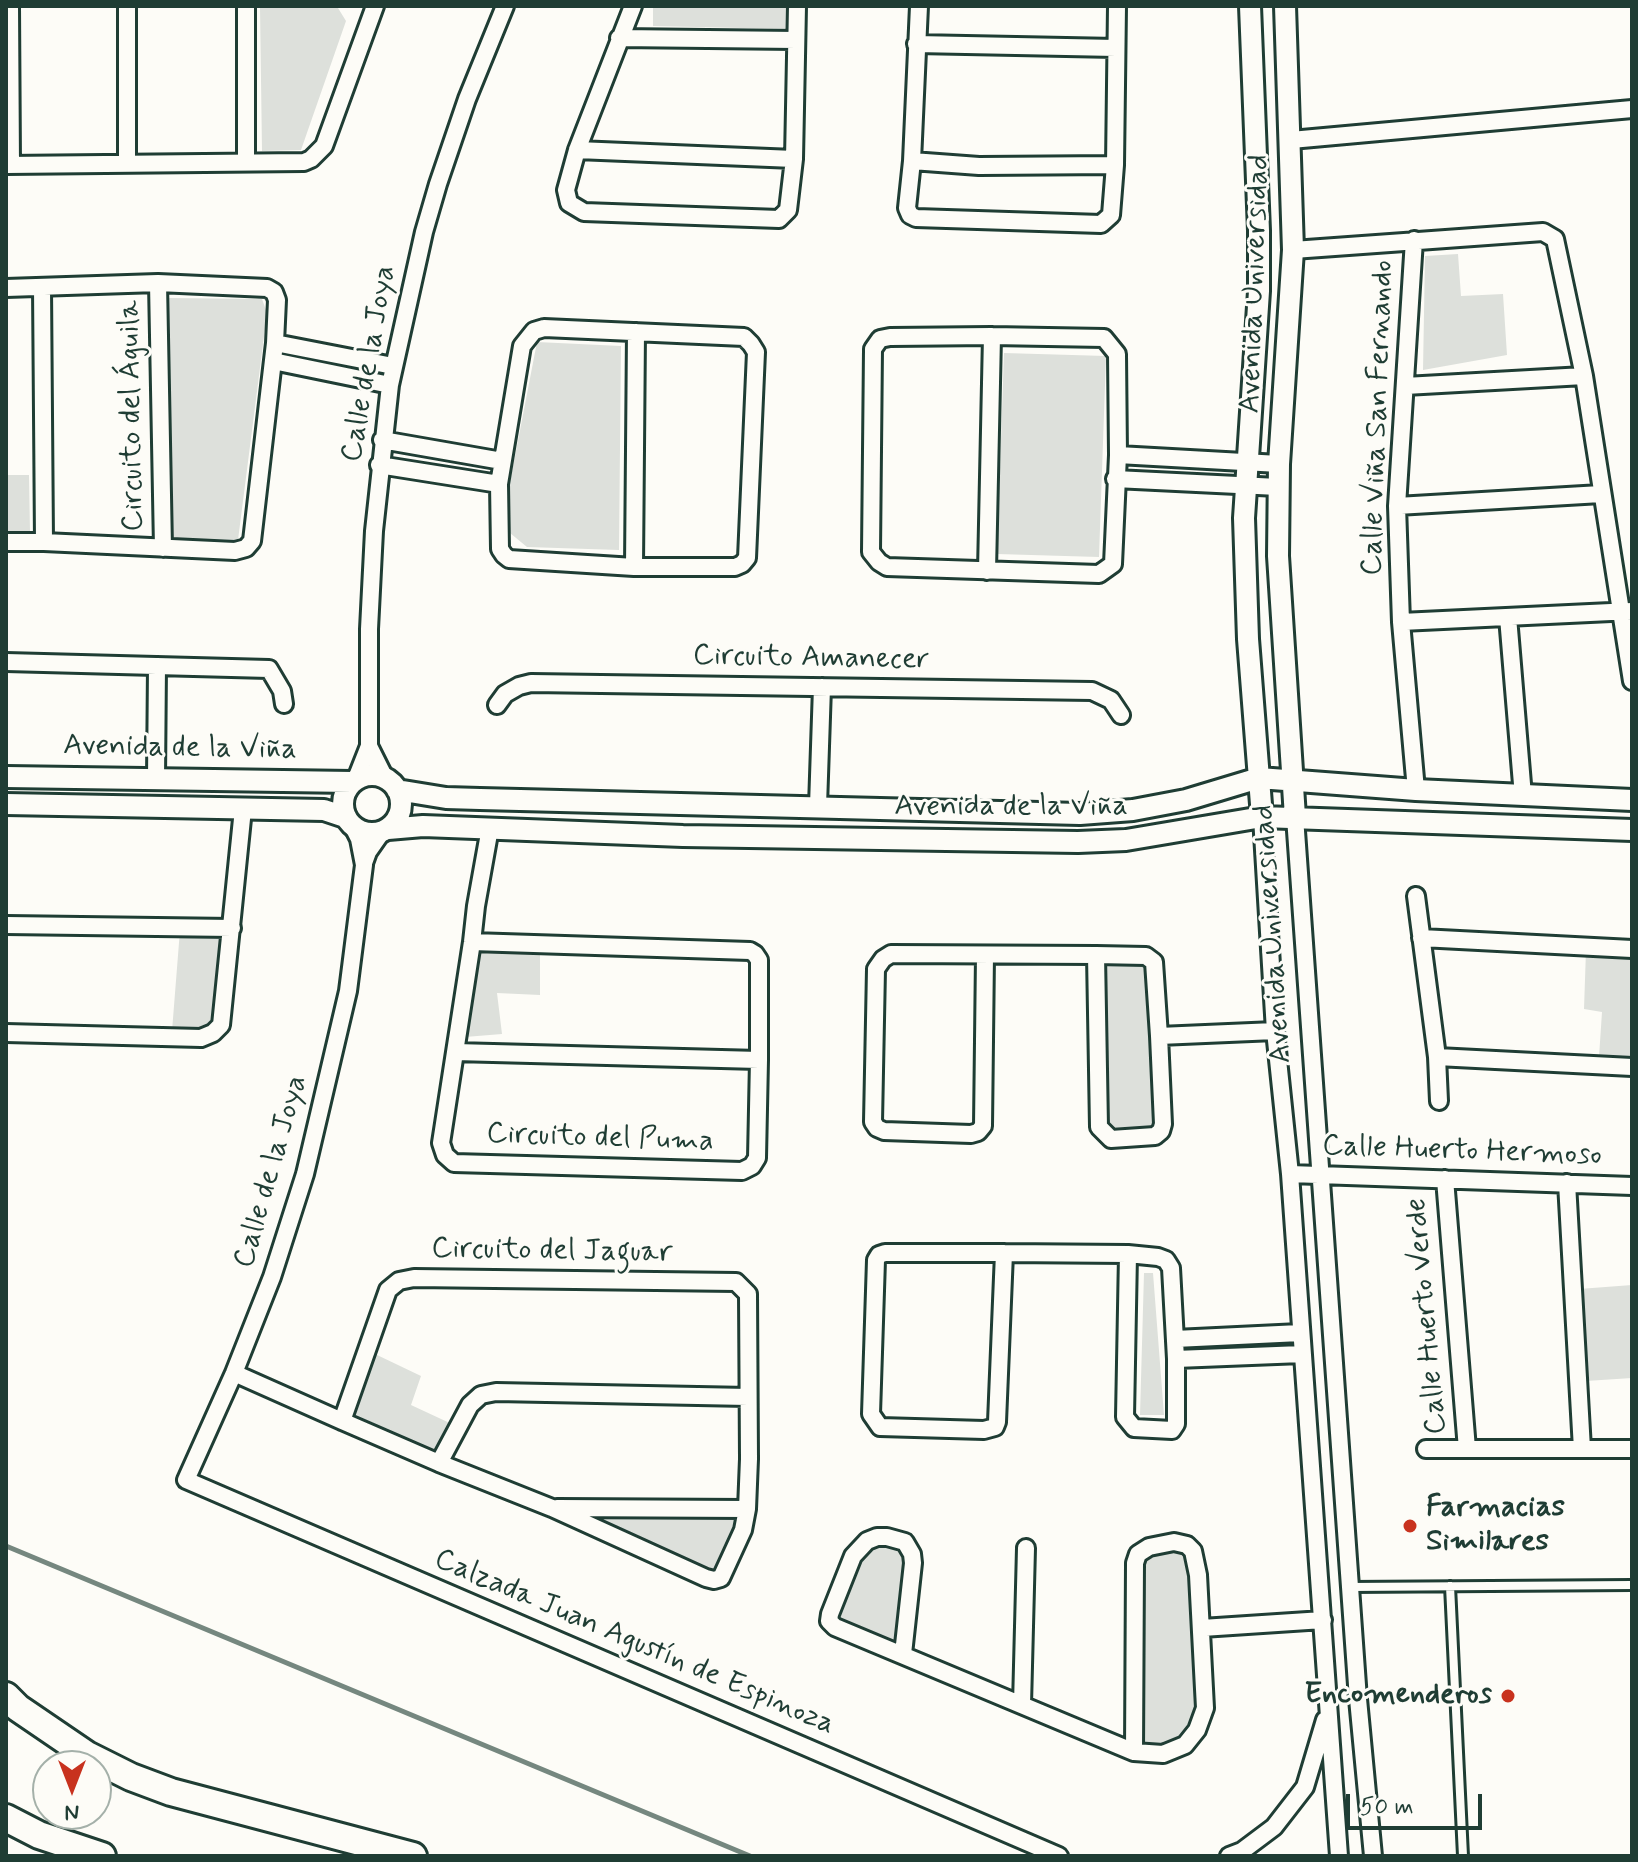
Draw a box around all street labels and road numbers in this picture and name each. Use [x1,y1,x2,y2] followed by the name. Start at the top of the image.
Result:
[1233,154,1279,414] street label: Avenida Universidad
[1355,260,1403,576] street label: Calle Viña San Fernando
[335,263,405,465] street label: Calle de la Joya
[113,300,153,532] street label: Circuito del Águila
[692,639,930,679] street label: Circuito Amanecer
[63,729,297,769] street label: Avenida de la Viña
[894,790,1128,826] street label: Avenida de la Viña
[1247,803,1301,1065] street label: Avenida Universidad
[227,1071,317,1273] street label: Calle de la Joya
[486,1117,714,1161] street label: Circuito del Puma
[1322,1129,1602,1175] street label: Calle Huerto Hermoso
[1400,1196,1456,1436] street label: Calle Huerto Verde
[431,1232,673,1272] street label: Circuito del Jaguar
[428,1542,840,1744] street label: Calzada Juan Agustín de Espinoza

